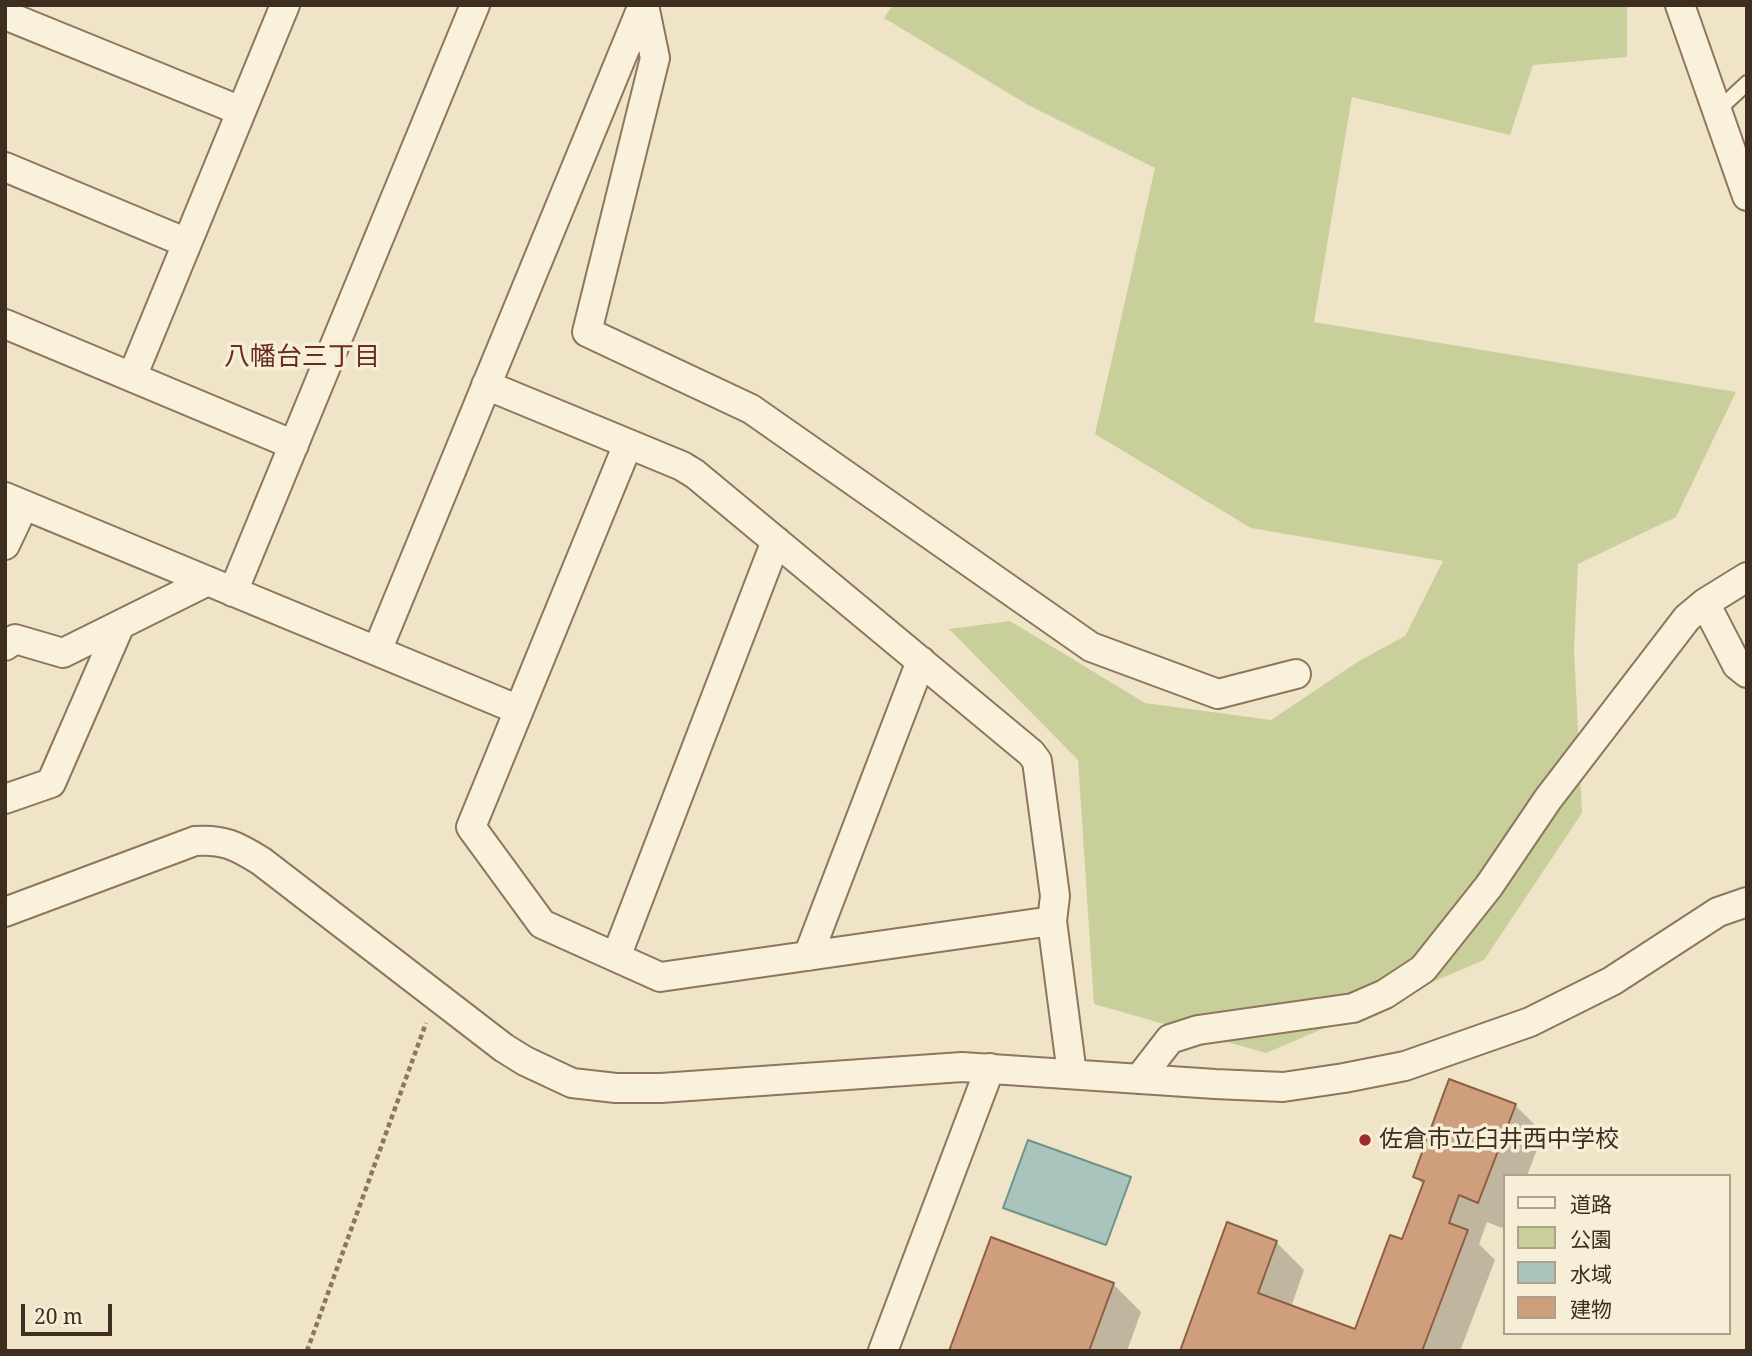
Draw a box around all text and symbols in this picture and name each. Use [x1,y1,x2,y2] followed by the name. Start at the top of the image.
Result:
[224,342,380,374] district label: 八幡台三丁目
[1379,1126,1619,1154] place label: 佐倉市立臼井西中学校
[1357,1132,1373,1148] marker: 佐倉市立臼井西中学校
[1504,1174,1731,1335] legend
[1570,1190,1612,1218] text: 道路
[1570,1225,1612,1253] text: 公園
[1570,1260,1612,1288] text: 水域
[24,1290,116,1334] scale bar
[1570,1295,1612,1323] text: 建物
[34,1302,83,1330] text: 20 m

